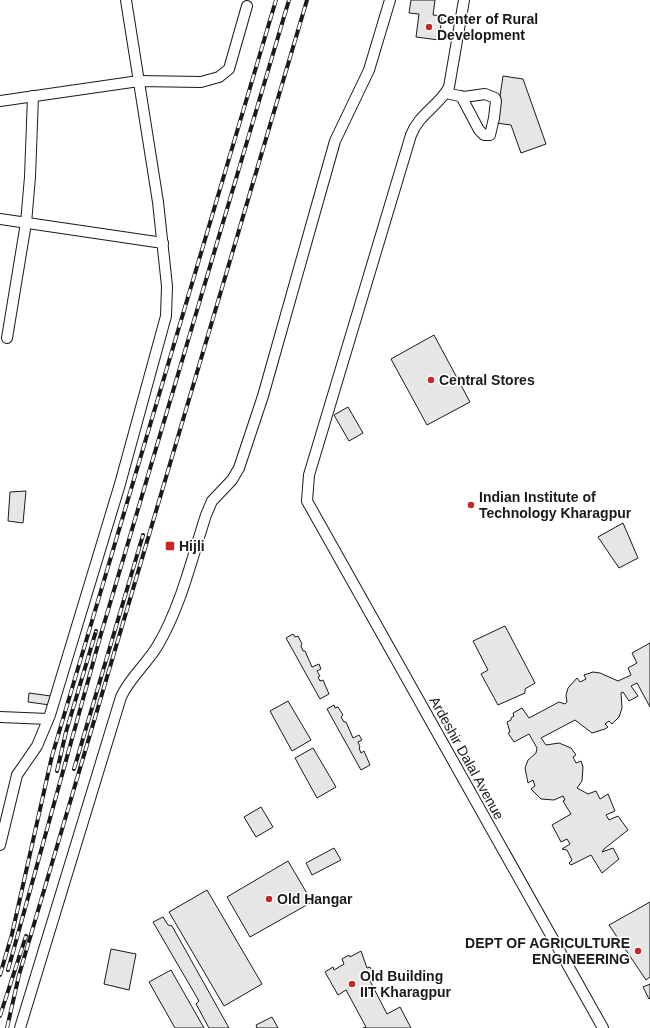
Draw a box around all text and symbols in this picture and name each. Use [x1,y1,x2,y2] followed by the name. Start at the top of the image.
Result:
[437,11,538,43] place label: Center of Rural Development
[424,22,434,32] marker: Center of Rural Development
[439,372,535,388] place label: Central Stores
[426,375,436,385] marker: Central Stores
[479,489,632,521] place label: Indian Institute of Technology Kharagpur
[466,500,476,510] marker: Indian Institute of Technology Kharagpur
[179,538,205,554] place label: Hijli
[164,540,176,552] marker: Hijli
[426,694,508,823] street label: Ardeshir Dalal Avenue
[277,891,353,907] place label: Old Hangar
[264,894,274,904] marker: Old Hangar
[465,935,630,967] place label: DEPT OF AGRICULTURE ENGINEERING
[633,946,643,956] marker: DEPT OF AGRICULTURE ENGINEERING
[360,968,452,1000] place label: Old Building IIT Kharagpur
[347,979,357,989] marker: Old Building IIT Kharagpur

